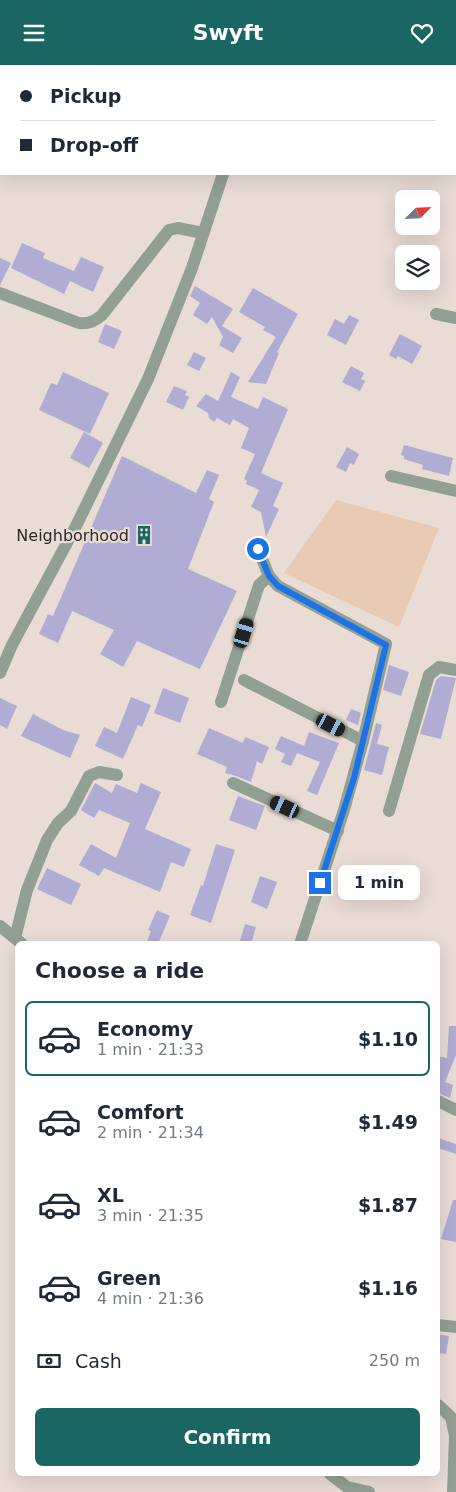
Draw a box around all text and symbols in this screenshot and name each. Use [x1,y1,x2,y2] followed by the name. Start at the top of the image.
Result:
[20,19,48,47] icon: menu
[408,19,436,47] icon: heart
[193,20,263,45] text: Swyft
[50,85,121,107] text: Pickup
[50,134,138,156] text: Drop-off
[395,190,440,235] north arrow
[395,190,440,290] map controls
[395,245,440,290] button: layers
[133,524,155,546] building icon: Neighborhood
[16,526,129,545] place label: Neighborhood
[247,538,269,560] route start
[232,616,255,650] car
[314,712,347,738] car
[268,794,301,820] car
[338,865,420,901] callout: 1 min
[309,872,331,894] route end
[354,873,404,892] text: 1 min
[35,958,204,983] text: Choose a ride
[37,1016,82,1061] icon: car
[97,1018,193,1040] text: Economy
[358,1028,418,1050] text: $1.10
[97,1040,204,1059] text: 1 min · 21:33
[37,1099,82,1144] icon: car
[97,1101,184,1123] text: Comfort
[358,1111,418,1133] text: $1.49
[97,1123,204,1142] text: 2 min · 21:34
[37,1182,82,1227] icon: car
[97,1184,124,1206] text: XL
[358,1194,418,1216] text: $1.87
[97,1206,204,1225] text: 3 min · 21:35
[37,1265,82,1310] icon: car
[97,1267,161,1289] text: Green
[358,1277,418,1299] text: $1.16
[97,1289,204,1308] text: 4 min · 21:36
[35,1347,63,1375] icon: cash
[75,1350,122,1372] text: Cash
[369,1351,420,1370] text: 250 m
[35,1408,420,1466] button: Confirm

